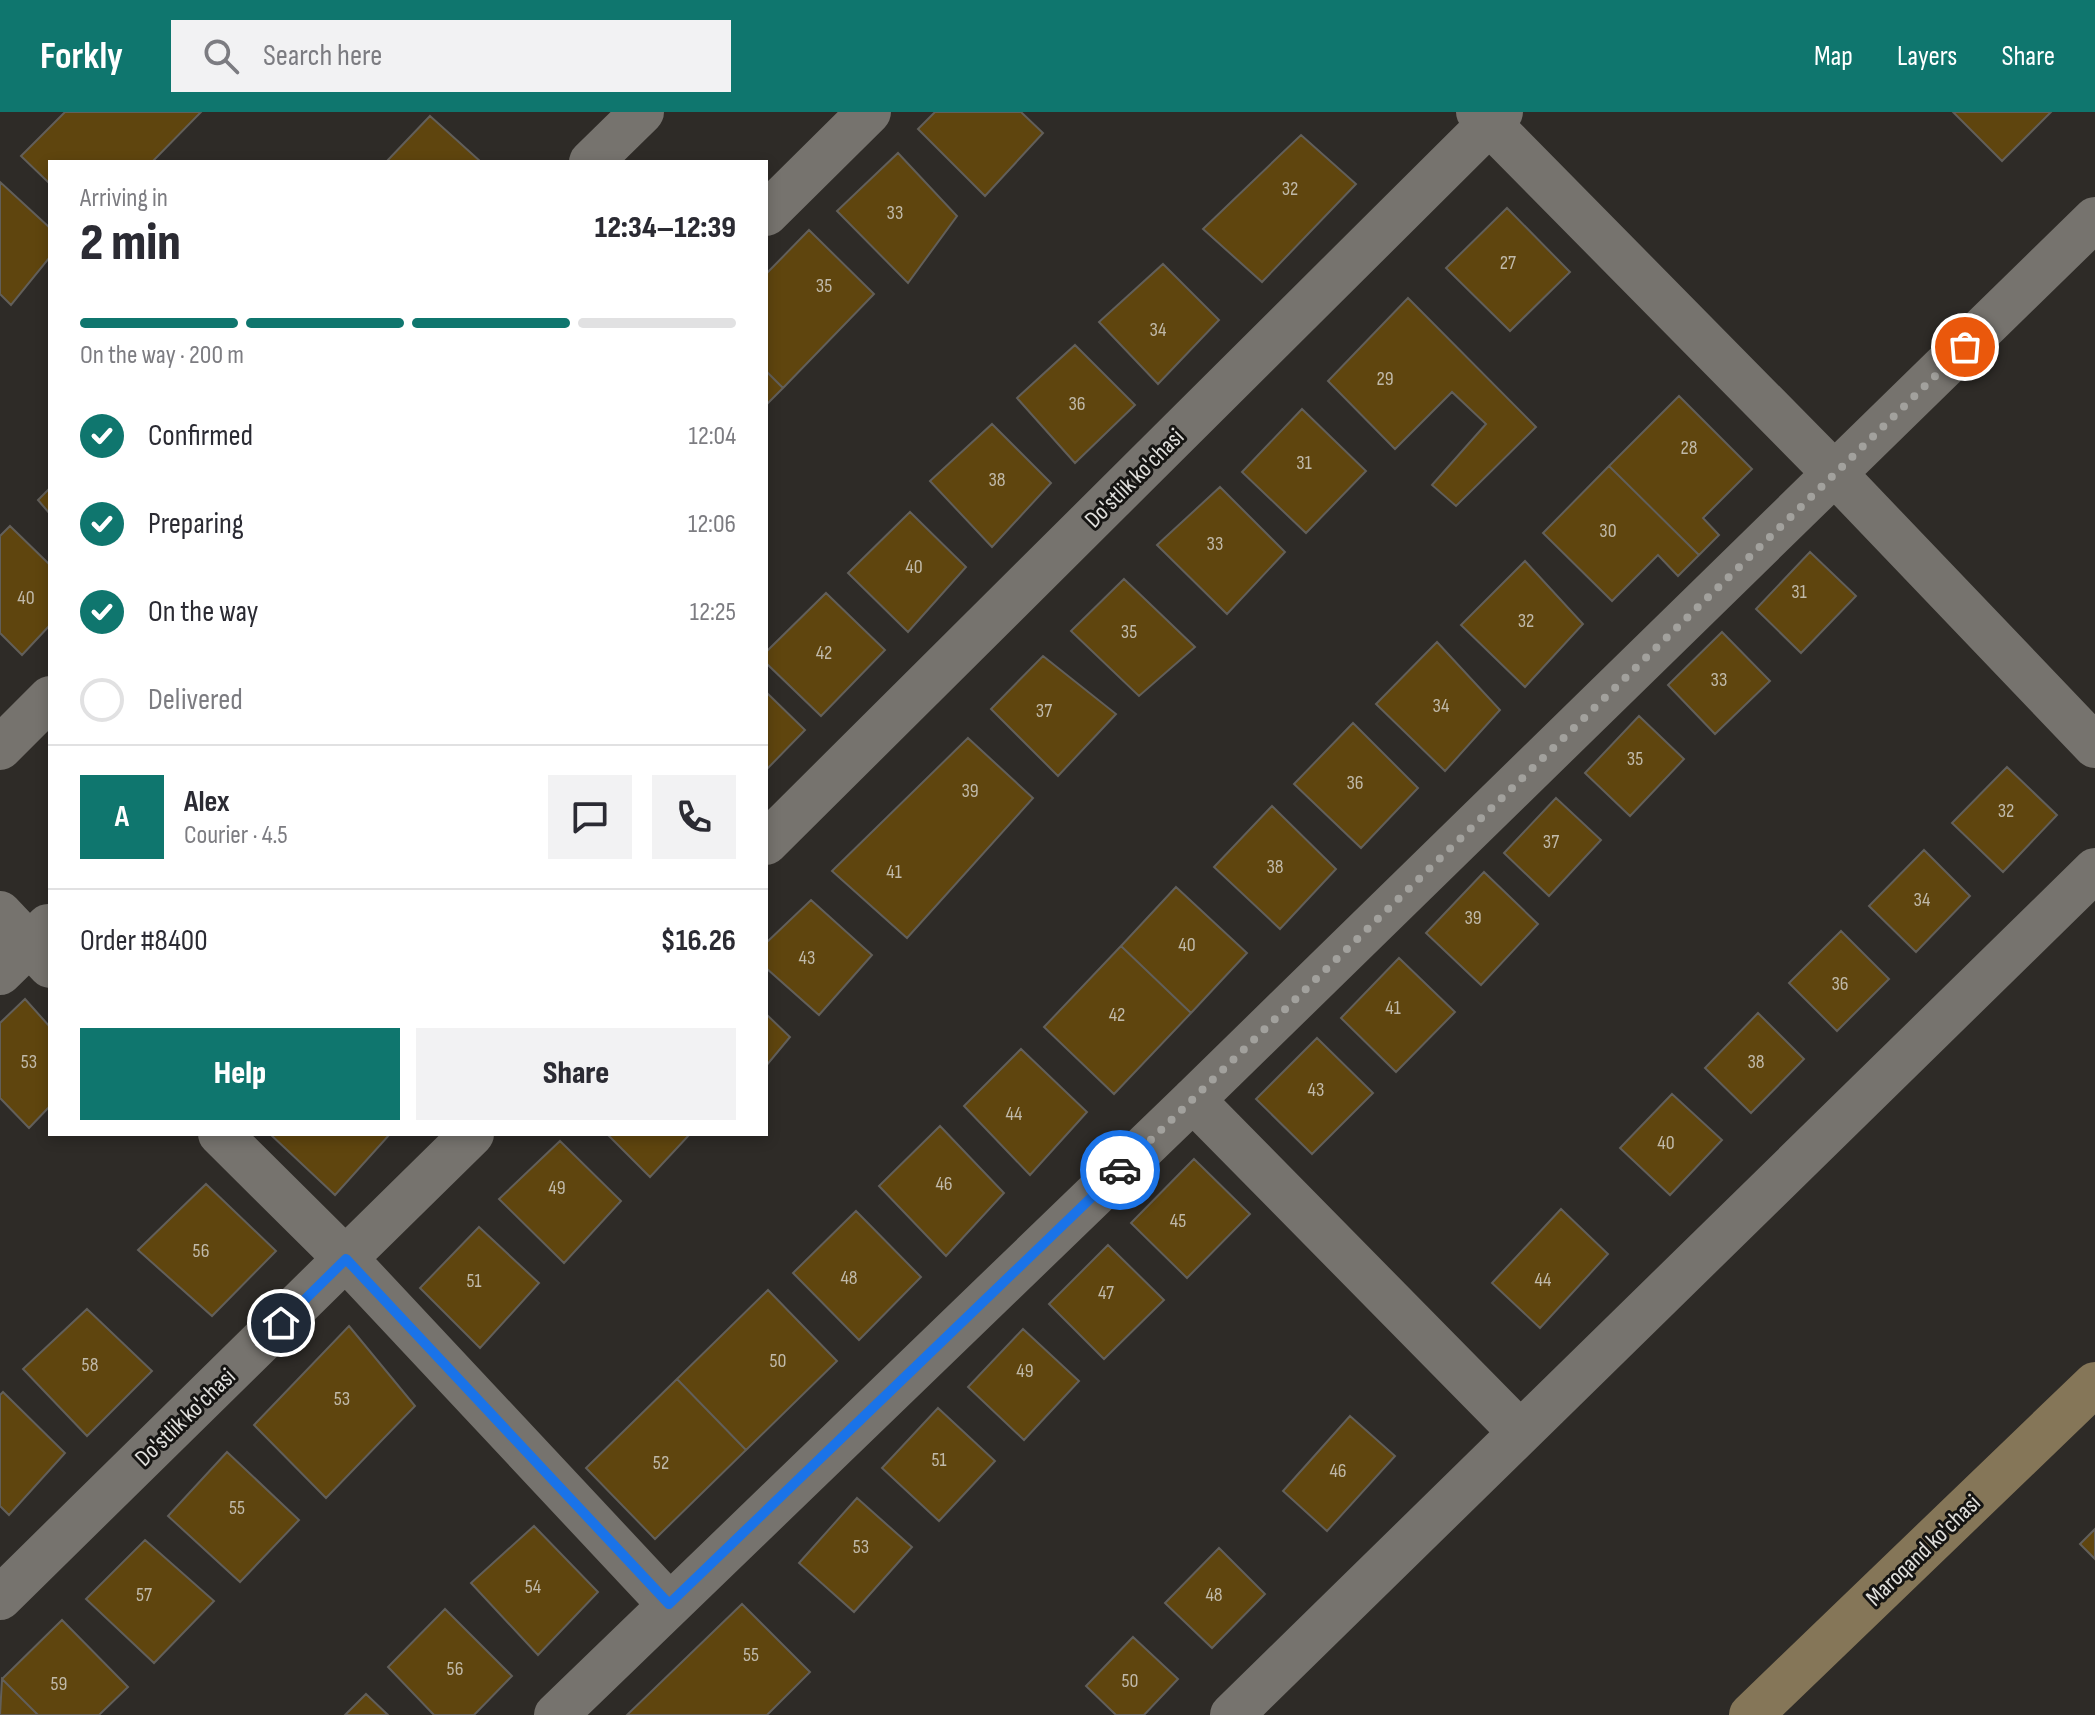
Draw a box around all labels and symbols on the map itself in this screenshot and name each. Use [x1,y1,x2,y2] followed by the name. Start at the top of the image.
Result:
[1282,177,1298,201] house number: 32
[887,201,903,225] house number: 33
[1500,251,1516,275] house number: 27
[816,274,832,298] house number: 35
[1931,313,1999,381] pin
[1150,318,1166,342] house number: 34
[1376,367,1394,391] house number: 29
[1068,392,1086,416] house number: 36
[1079,423,1190,534] street label: Do'stlik ko'chasi
[1681,436,1698,460] house number: 28
[1296,451,1312,475] house number: 31
[988,468,1006,492] house number: 38
[1599,519,1617,543] house number: 30
[1207,532,1223,556] house number: 33
[905,555,923,579] house number: 40
[1791,580,1807,604] house number: 31
[17,586,35,610] house number: 40
[1518,609,1534,633] house number: 32
[1121,620,1137,644] house number: 35
[816,641,832,665] house number: 42
[1711,668,1727,692] house number: 33
[1433,694,1449,718] house number: 34
[1036,699,1052,723] house number: 37
[1627,747,1643,771] house number: 35
[1346,771,1364,795] house number: 36
[961,779,979,803] house number: 39
[1998,799,2014,823] house number: 32
[1543,830,1559,854] house number: 37
[1266,855,1284,879] house number: 38
[886,860,902,884] house number: 41
[1914,888,1930,912] house number: 34
[1464,906,1482,930] house number: 39
[1178,933,1196,957] house number: 40
[799,946,815,970] house number: 43
[1831,972,1849,996] house number: 36
[1385,996,1401,1020] house number: 41
[1109,1003,1125,1027] house number: 42
[21,1050,37,1074] house number: 53
[1747,1050,1765,1074] house number: 38
[1308,1078,1324,1102] house number: 43
[1006,1102,1022,1126] house number: 44
[1080,1130,1160,1210] courier
[1657,1131,1675,1155] house number: 40
[935,1172,953,1196] house number: 46
[548,1176,566,1200] house number: 49
[1170,1209,1186,1233] house number: 45
[193,1239,209,1263] house number: 56
[840,1266,858,1290] house number: 48
[1535,1268,1551,1292] house number: 44
[466,1269,482,1293] house number: 51
[1098,1281,1114,1305] house number: 47
[247,1289,315,1357] pin
[770,1349,786,1373] house number: 50
[82,1353,98,1377] house number: 58
[1016,1359,1034,1383] house number: 49
[129,1362,242,1472] street label: Do'stlik ko'chasi
[334,1387,350,1411] house number: 53
[931,1448,947,1472] house number: 51
[653,1451,669,1475] house number: 52
[1329,1459,1347,1483] house number: 46
[1860,1489,1987,1612] street label: Maroqand ko'chasi
[229,1496,245,1520] house number: 55
[853,1535,869,1559] house number: 53
[525,1575,541,1599] house number: 54
[136,1583,152,1607] house number: 57
[1205,1583,1223,1607] house number: 48
[743,1643,759,1667] house number: 55
[447,1657,463,1681] house number: 56
[1122,1669,1138,1693] house number: 50
[51,1672,67,1696] house number: 59

